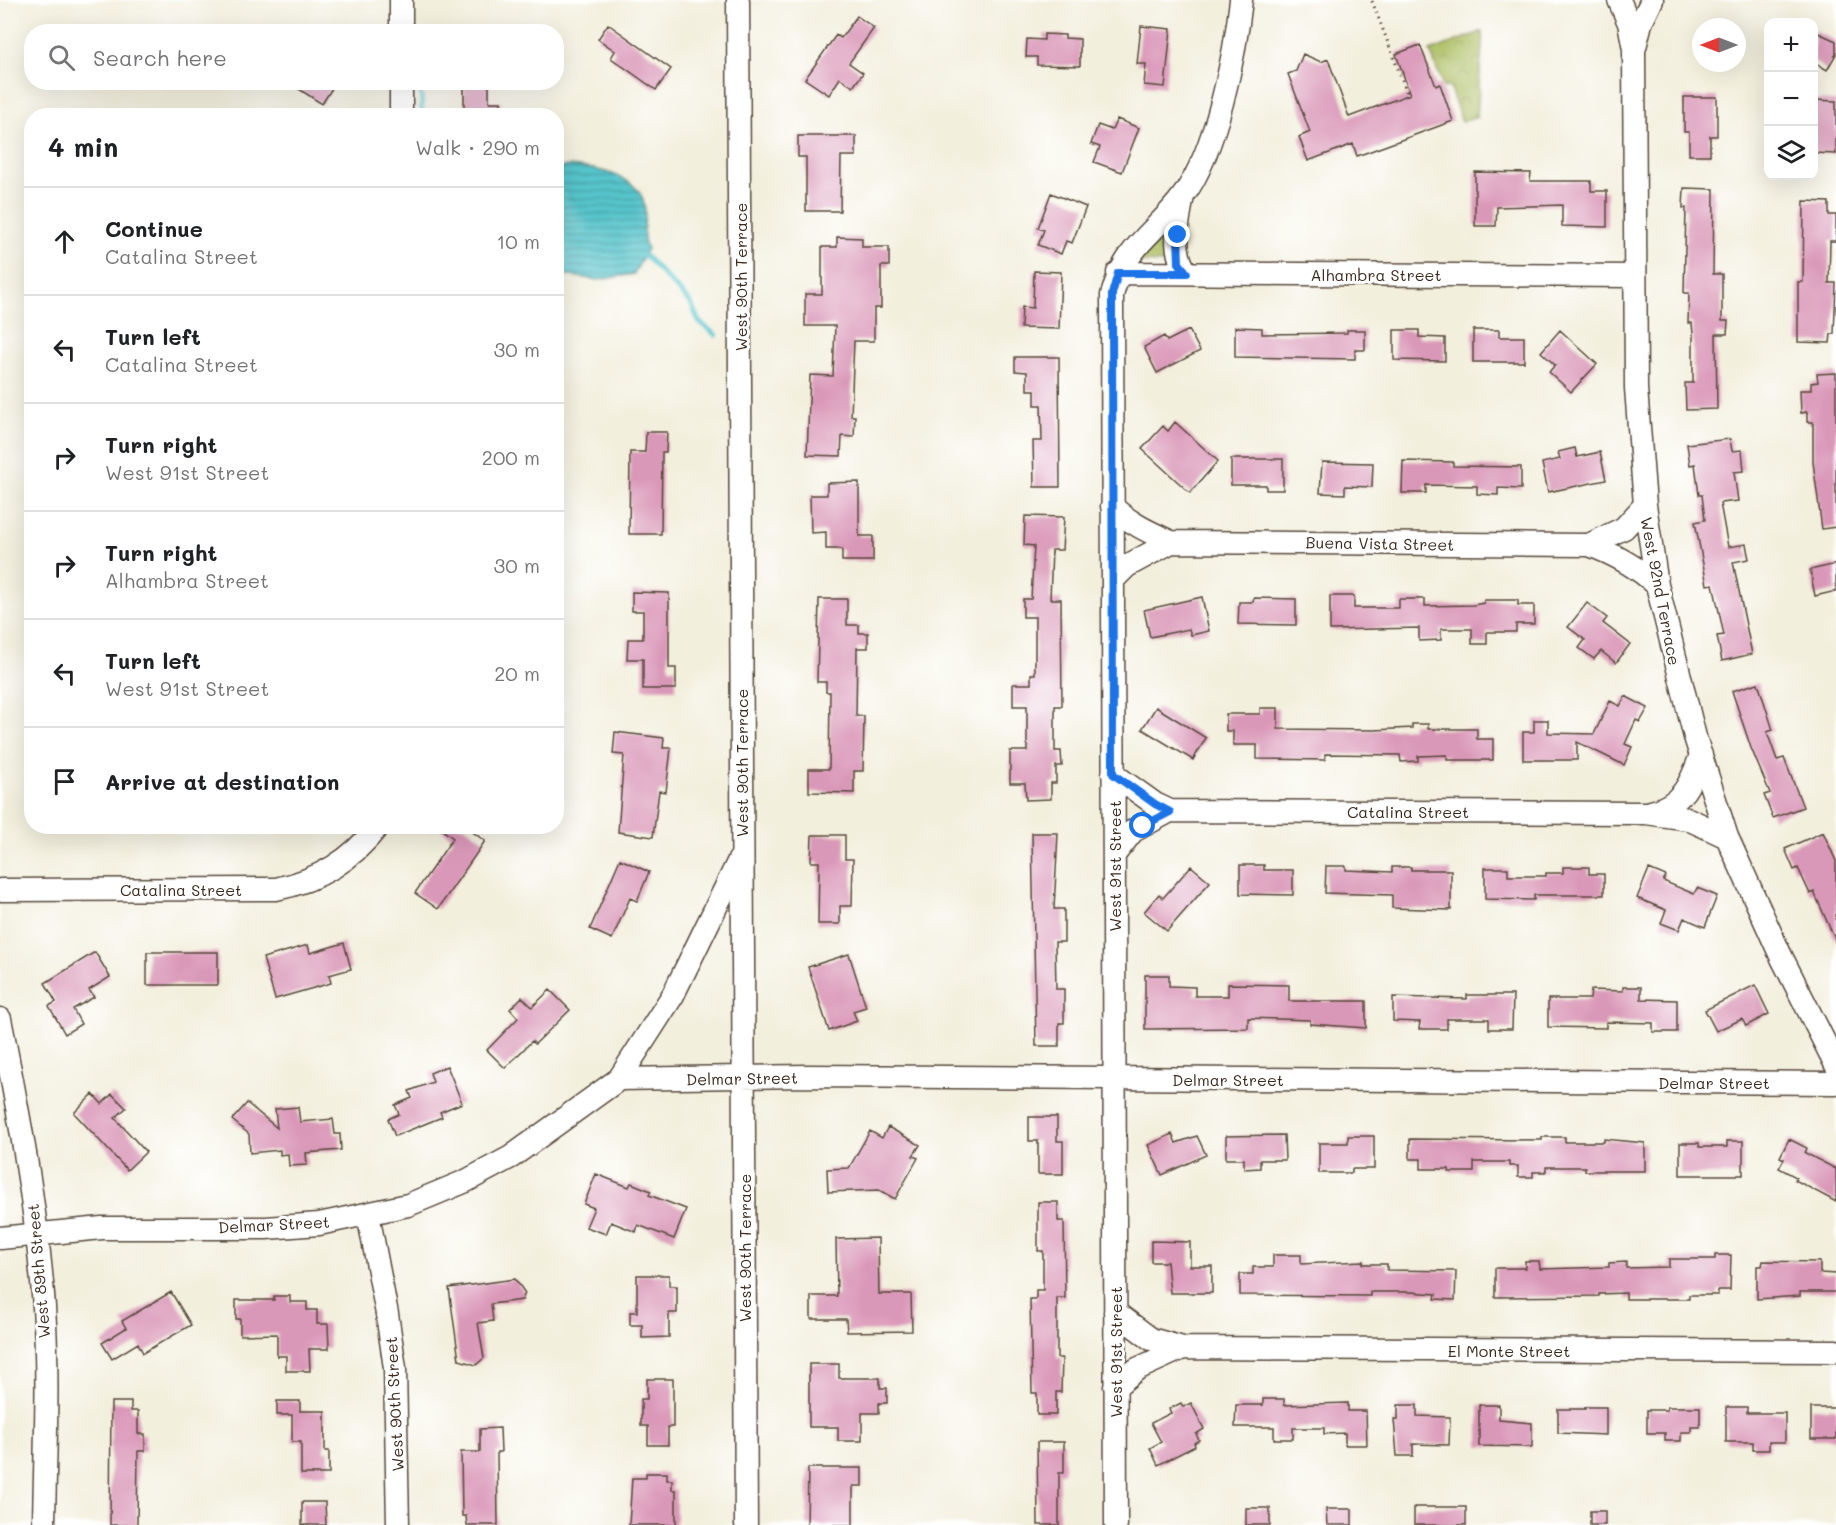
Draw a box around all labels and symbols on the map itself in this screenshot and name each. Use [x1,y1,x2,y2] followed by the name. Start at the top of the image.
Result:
[1692,18,1746,72] north arrow
[730,203,751,351] street label: West 90th Terrace
[1164,221,1190,247] route end
[1310,264,1442,285] street label: Alhambra Street
[1636,515,1686,667] street label: West 92nd Terrace
[1306,531,1454,555] street label: Buena Vista Street
[731,689,752,837] street label: West 90th Terrace
[1104,800,1125,932] street label: West 91st Street
[1347,801,1469,822] street label: Catalina Street
[1129,812,1155,838] route start
[120,879,242,900] street label: Catalina Street
[686,1067,798,1089] street label: Delmar Street
[1172,1069,1284,1090] street label: Delmar Street
[1658,1072,1770,1093] street label: Delmar Street
[734,1174,755,1322] street label: West 90th Terrace
[22,1203,54,1339] street label: West 89th Street
[218,1211,330,1237] street label: Delmar Street
[1105,1286,1126,1418] street label: West 91st Street
[380,1336,408,1472] street label: West 90th Street
[1448,1340,1570,1361] street label: El Monte Street

